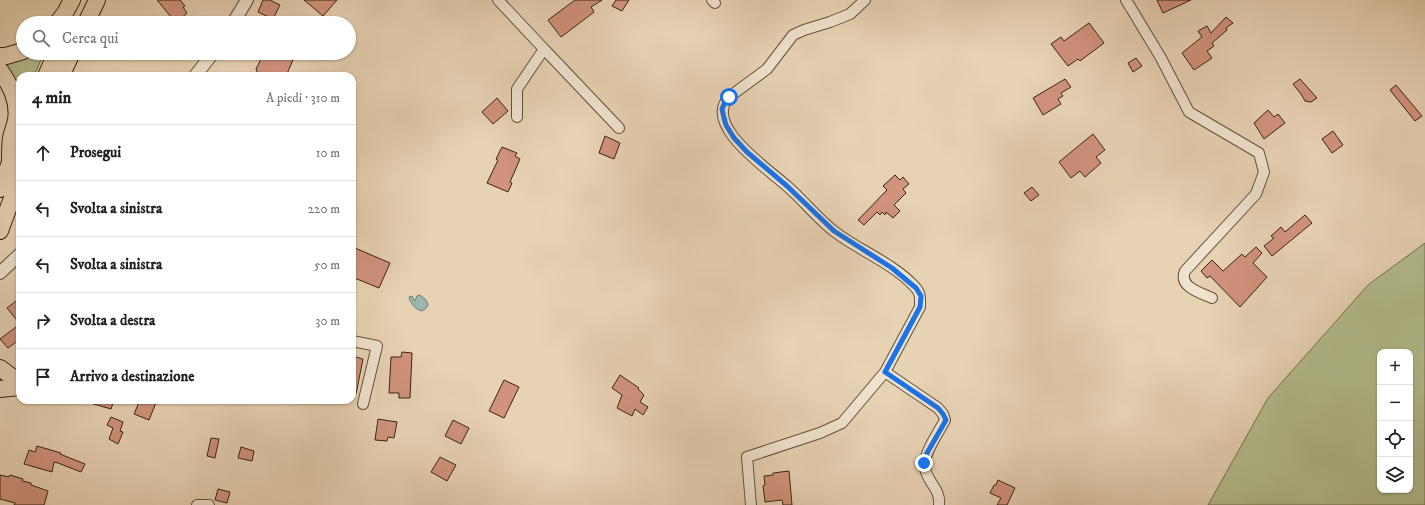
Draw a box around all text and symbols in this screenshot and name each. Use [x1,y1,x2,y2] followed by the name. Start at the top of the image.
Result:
[16,16,356,60] search box
[30,27,52,49] icon: search
[62,29,118,48] text: Cerca qui
[32,87,71,109] text: 4 min
[720,88,738,106] route start
[266,90,340,106] text: A piedi · 310 m
[32,142,54,164] icon: ahead
[70,143,121,162] text: Prosegui
[316,145,340,161] text: 10 m
[32,198,54,220] icon: left
[70,199,162,218] text: Svolta a sinistra
[308,201,340,217] text: 220 m
[32,254,54,276] icon: left
[70,255,162,274] text: Svolta a sinistra
[314,257,340,273] text: 50 m
[32,310,54,332] icon: right
[70,311,155,330] text: Svolta a destra
[316,313,340,329] text: 30 m
[1377,349,1413,493] map controls
[1377,349,1413,385] button: +
[32,366,54,388] icon: arrive
[70,367,194,386] text: Arrivo a destinazione
[1377,385,1413,421] button: −
[1377,421,1413,457] button: locate
[915,454,933,472] route end
[1377,457,1413,493] button: layers

